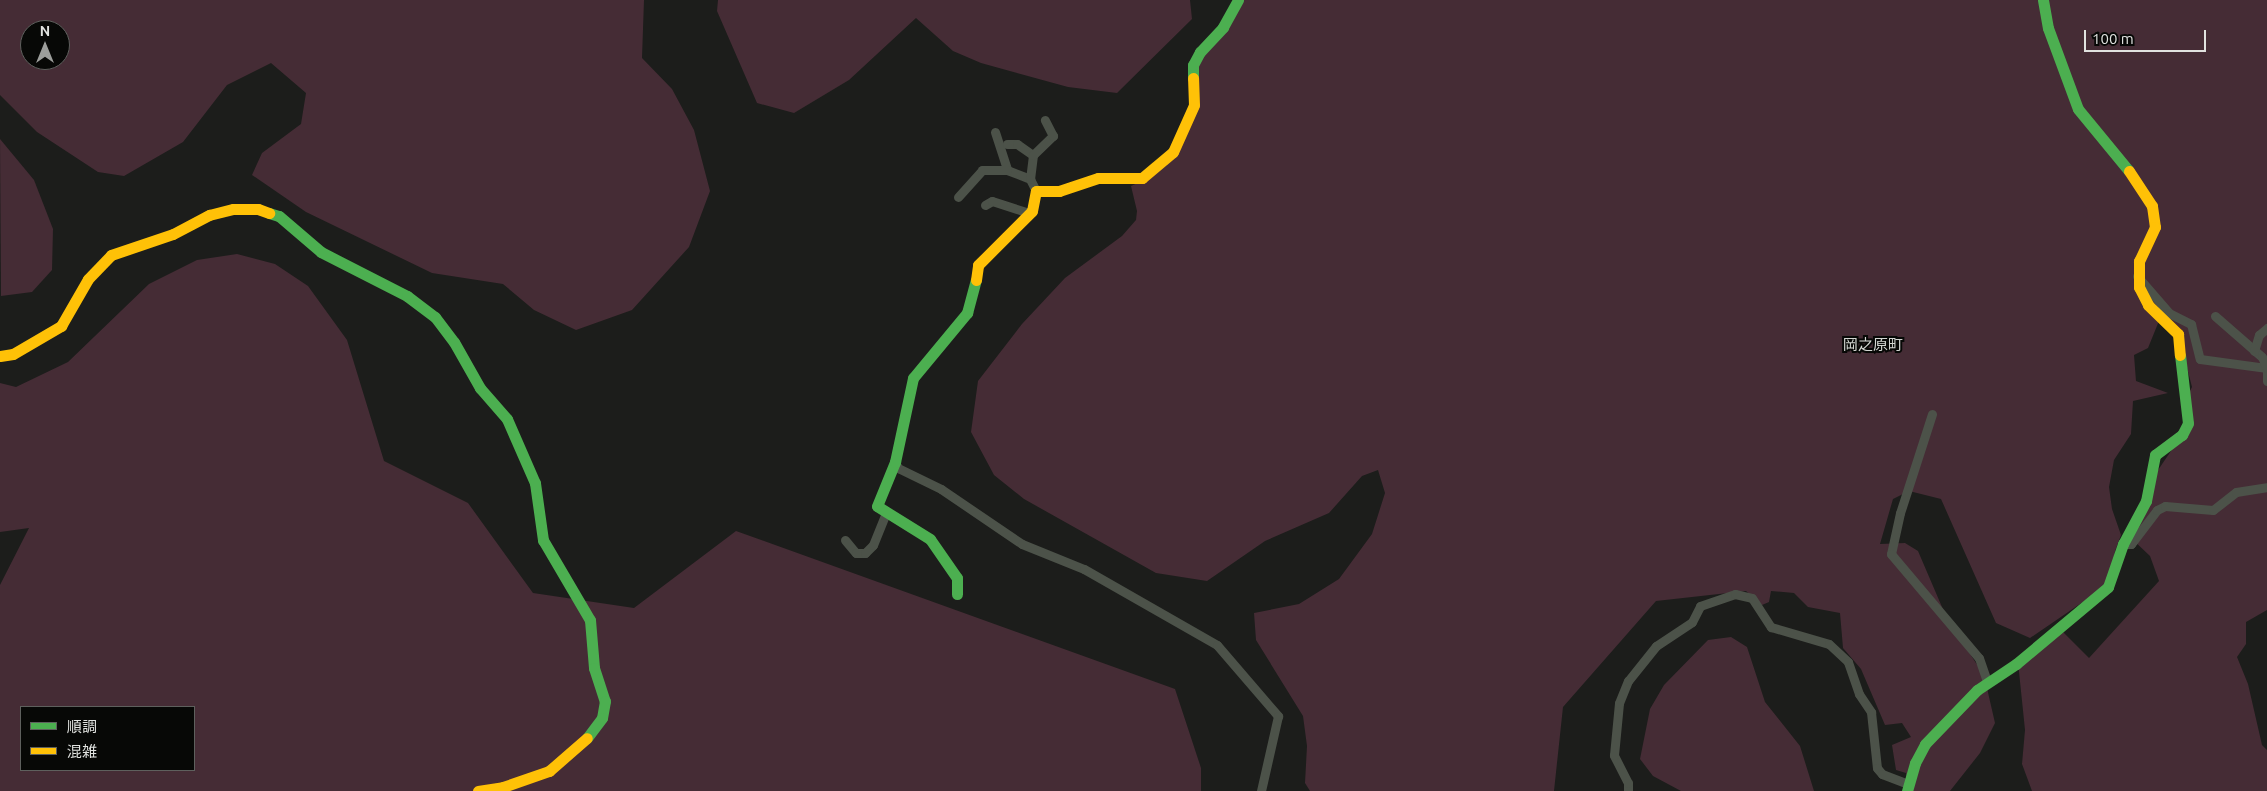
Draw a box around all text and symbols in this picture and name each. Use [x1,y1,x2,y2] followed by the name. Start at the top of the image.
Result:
[20,20,70,70] north arrow
[2087,20,2210,52] scale bar
[40,23,50,39] text: N
[2092,30,2134,47] text: 100 m
[1843,336,1903,354] district label: 岡之原町
[20,706,195,771] legend
[67,718,97,735] text: 順調
[67,743,97,760] text: 混雑

